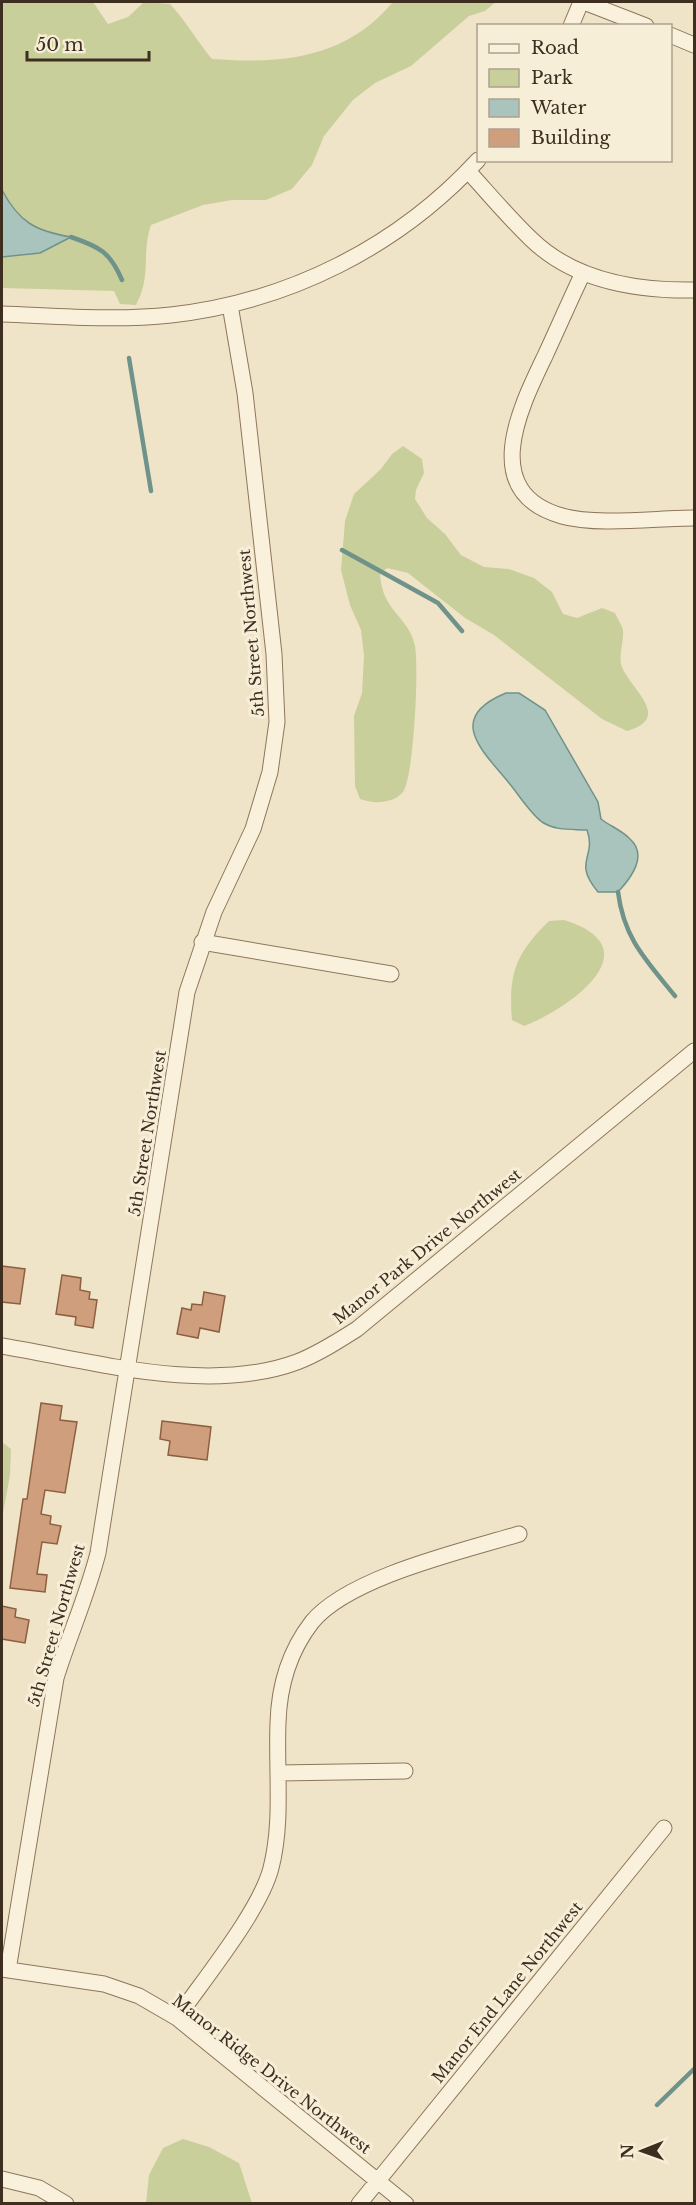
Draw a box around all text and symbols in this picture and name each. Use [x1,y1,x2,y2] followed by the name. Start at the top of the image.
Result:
[27,24,148,62] scale bar
[477,24,672,162] legend
[36,34,84,56] text: 50 m
[531,37,579,59] text: Road
[531,67,573,89] text: Park
[530,97,587,119] text: Water
[531,127,610,149] text: Building
[234,548,268,718] street label: 5th Street Northwest
[124,1048,170,1218] street label: 5th Street Northwest
[329,1164,525,1328] street label: Manor Park Drive Northwest
[23,1541,89,1709] street label: 5th Street Northwest
[428,1897,586,2087] street label: Manor End Lane Northwest
[169,1990,375,2158] street label: Manor Ridge Drive Northwest
[612,2121,672,2181] north arrow
[617,2144,637,2159] text: N

